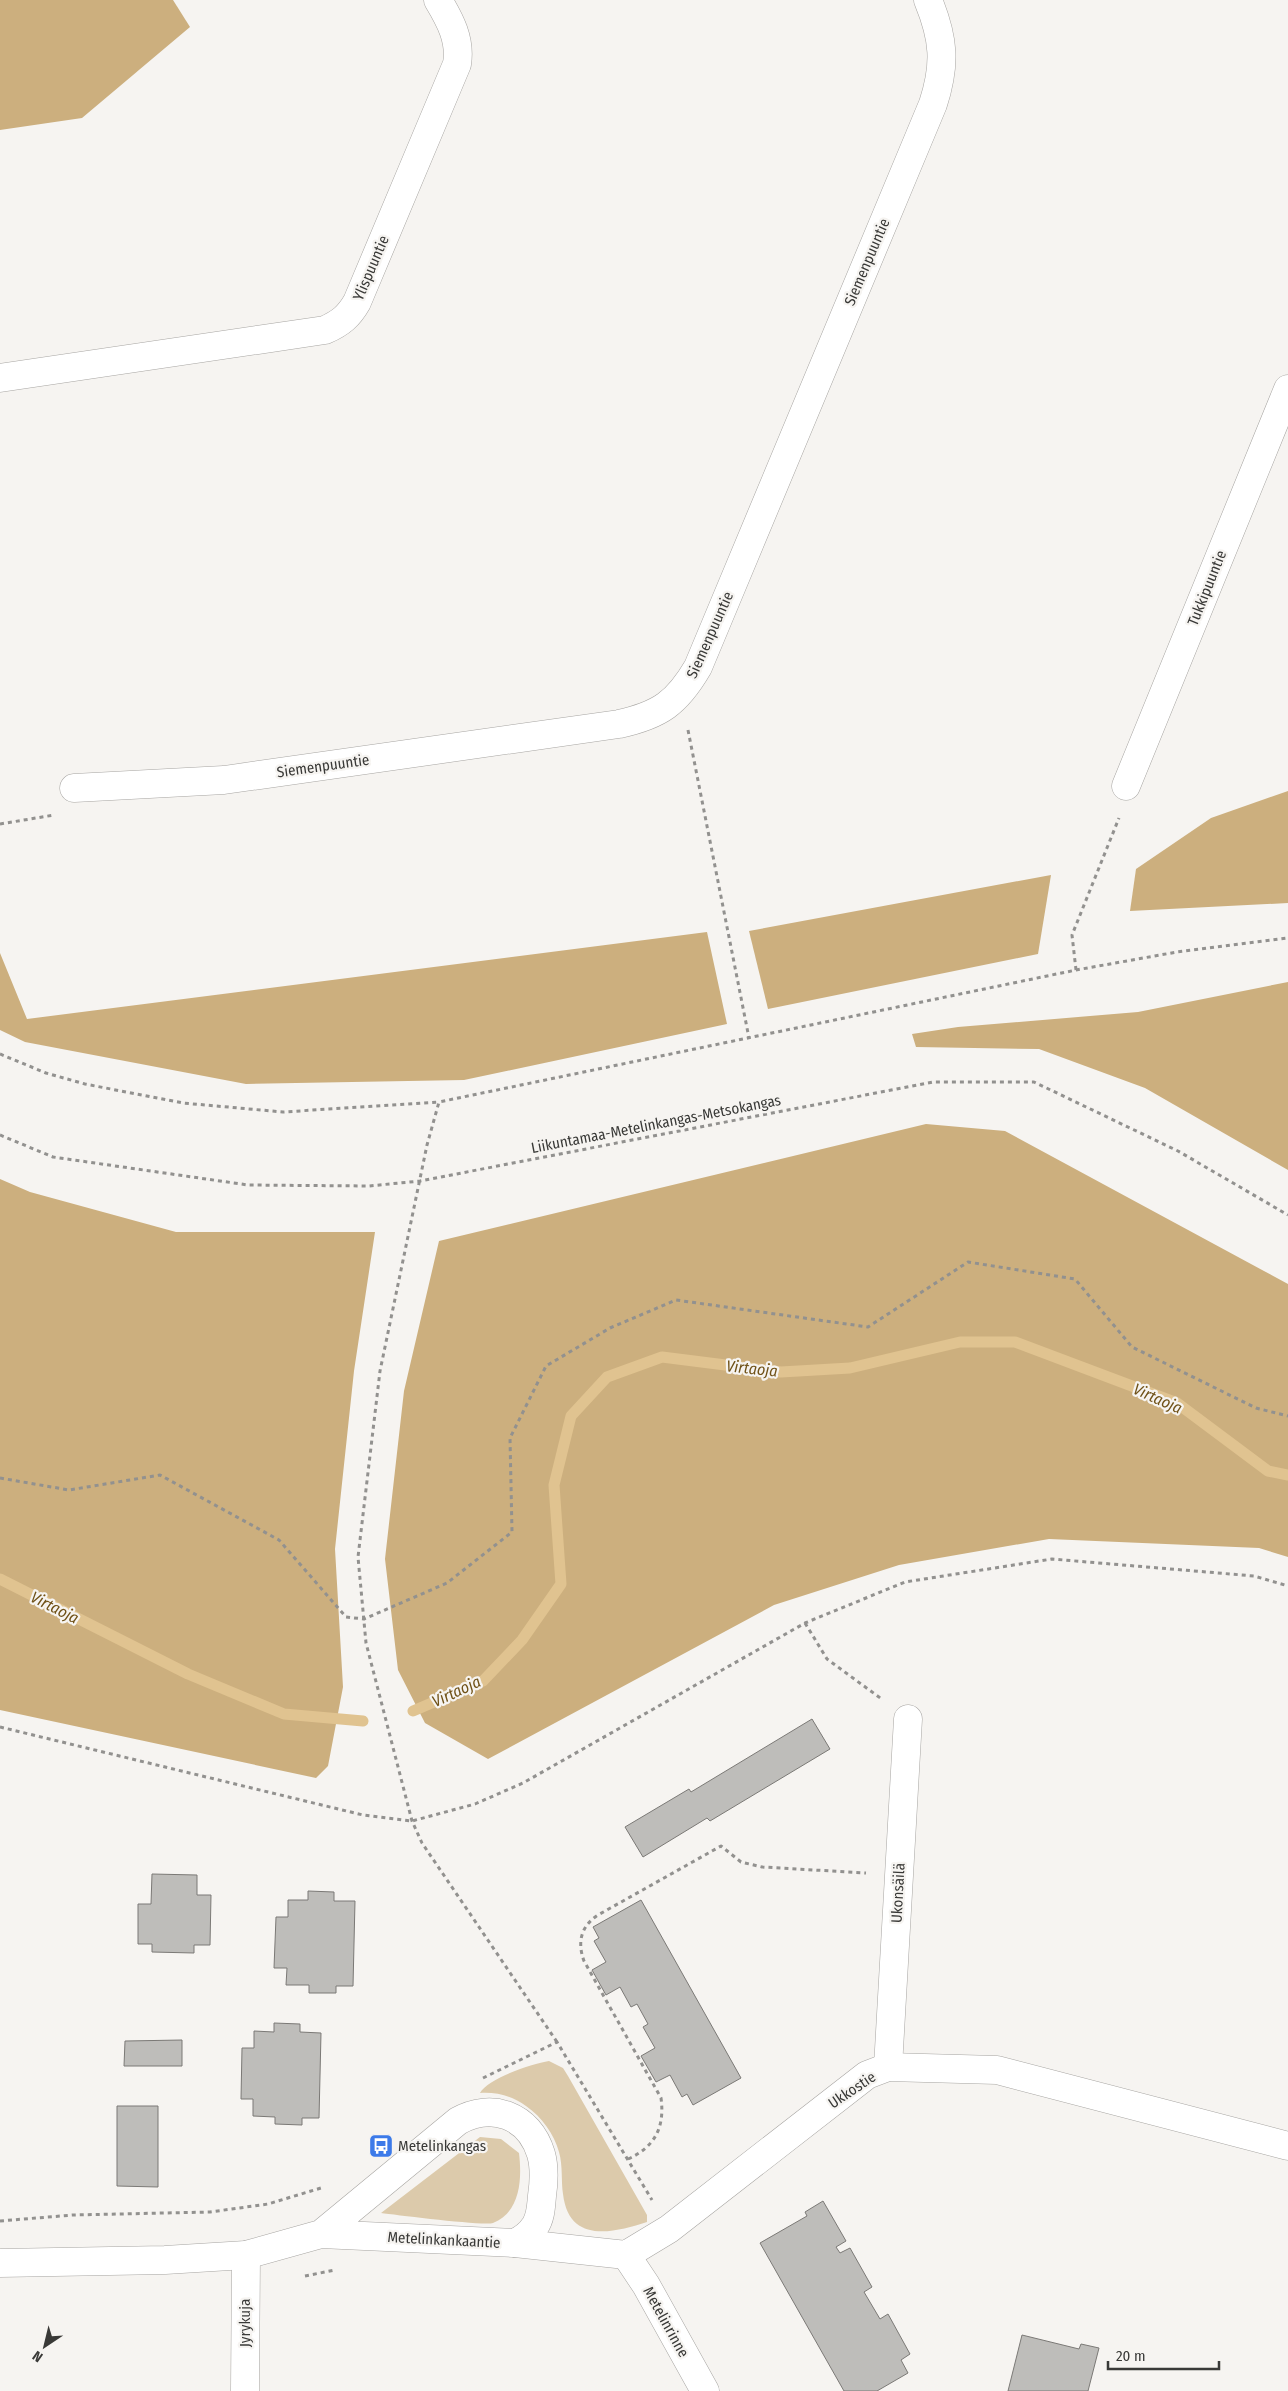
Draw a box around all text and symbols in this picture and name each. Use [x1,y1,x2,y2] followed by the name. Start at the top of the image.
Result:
[841,216,893,308] street label: Siemenpuuntie
[349,233,393,303] street label: Ylispuuntie
[1184,548,1230,628] street label: Tukkipuuntie
[683,589,737,681] street label: Siemenpuuntie
[276,751,370,781] street label: Siemenpuuntie
[530,1091,782,1157] street label: Liikuntamaa-Metelinkangas-Metsokangas
[725,1356,779,1381] water label: Virtaoja
[1130,1379,1185,1418] water label: Virtaoja
[27,1587,82,1628] water label: Virtaoja
[429,1672,484,1711] water label: Virtaoja
[887,1862,909,1924] street label: Ukonsäilä
[825,2068,879,2112] street label: Ukkostie
[368,2133,394,2159] bus stop icon: Metelinkangas
[398,2137,486,2155] place label: Metelinkangas
[387,2228,501,2252] street label: Metelinkankaantie
[639,2284,693,2360] street label: Metelinrinne
[236,2299,254,2347] street label: Jyrykuja
[20,2321,70,2371] north arrow
[1108,2338,1219,2370] scale bar
[30,2347,46,2366] text: N
[1116,2347,1146,2365] text: 20 m

